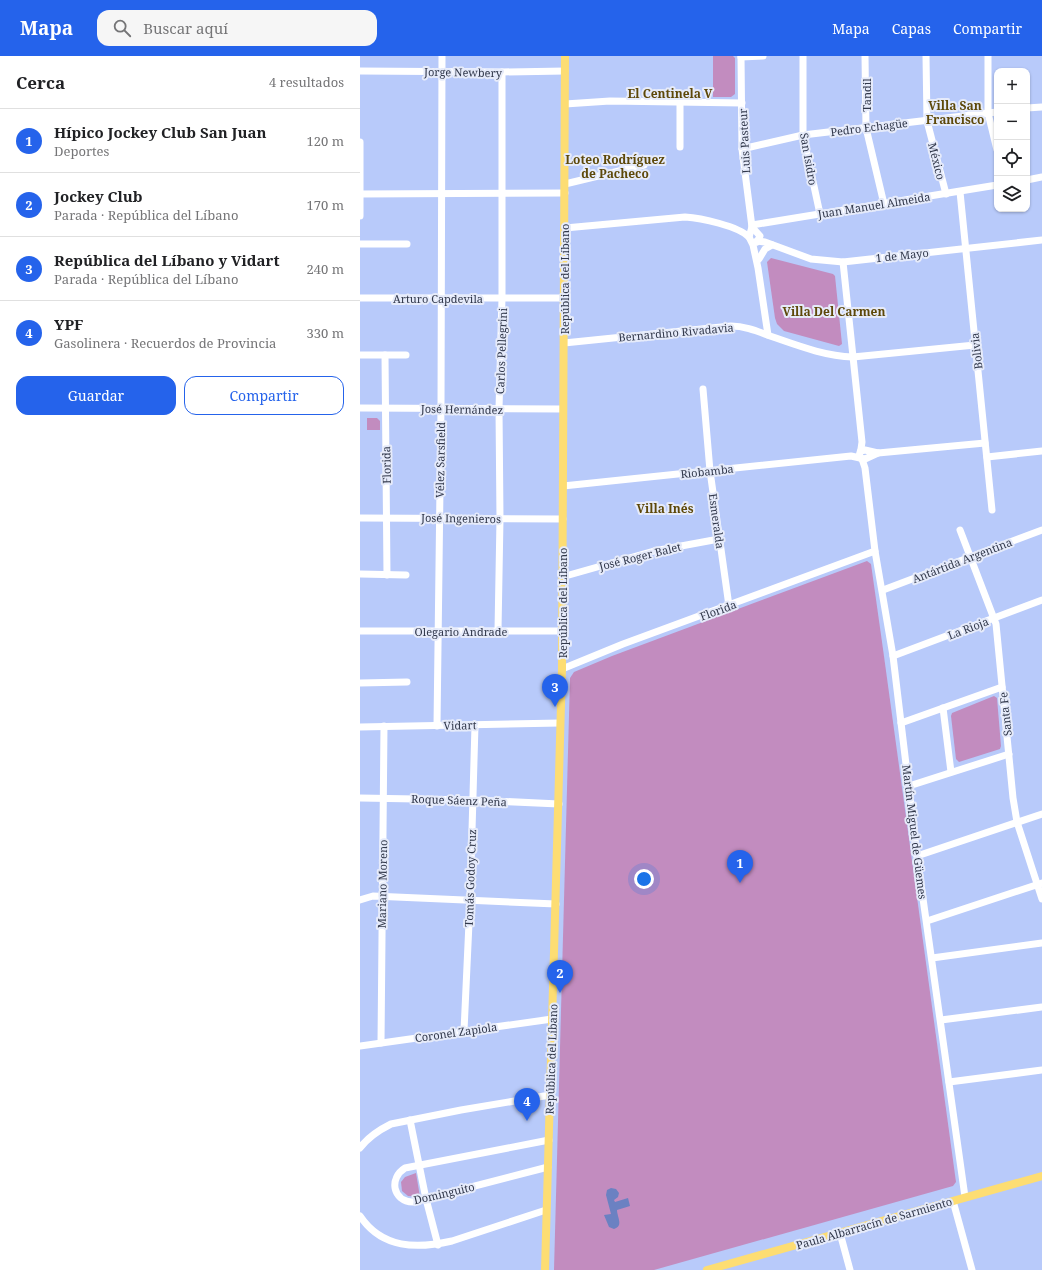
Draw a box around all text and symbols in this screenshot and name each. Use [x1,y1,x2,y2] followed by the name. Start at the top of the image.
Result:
[97,10,377,46] search box
[20,15,73,41] text: Mapa
[111,17,133,39] icon: search
[143,18,228,38] text: Buscar aquí
[832,19,870,38] text: Mapa
[892,19,931,38] text: Capas
[953,19,1022,38] text: Compartir
[423,64,503,80] street label: Jorge Newbery
[994,68,1030,212] map controls
[994,68,1030,104] button: +
[16,71,65,94] text: Cerca
[269,73,344,91] text: 4 resultados
[859,78,874,112] street label: Tandil
[628,85,713,102] district label: El Centinela V
[926,97,984,128] district label: Villa San Francisco
[994,104,1030,140] button: −
[735,107,753,174] street label: Luis Pasteur
[829,115,909,139] street label: Pedro Echagüe
[54,122,267,142] text: Hípico Jockey Club San Juan
[25,132,33,150] text: 1
[307,132,344,150] text: 120 m
[797,132,821,186] street label: San Isidro
[994,140,1030,176] button: locate
[925,141,949,181] street label: México
[54,142,109,160] text: Deportes
[565,151,665,182] district label: Loteo Rodríguez de Pacheco
[994,176,1030,212] button: layers
[54,186,143,206] text: Jockey Club
[816,189,931,221] street label: Juan Manuel Almeida
[25,196,33,214] text: 2
[307,196,344,214] text: 170 m
[54,206,238,224] text: Parada · República del Líbano
[557,224,572,334] street label: República del Líbano
[875,245,929,265] street label: 1 de Mayo
[54,250,279,270] text: República del Líbano y Vidart
[25,260,33,278] text: 3
[307,260,344,278] text: 240 m
[54,270,238,288] text: Parada · República del Líbano
[393,291,483,306] street label: Arturo Capdevila
[783,303,886,320] district label: Villa Del Carmen
[492,307,510,394] street label: Carlos Pellegrini
[54,314,83,334] text: YPF
[618,319,734,345] street label: Bernardino Rivadavia
[25,324,33,342] text: 4
[307,324,344,342] text: 330 m
[967,332,985,370] street label: Bolivia
[54,334,276,352] text: Gasolinera · Recuerdos de Provincia
[16,376,176,415] button: Guardar
[184,376,344,415] button: Compartir
[420,401,503,417] street label: José Hernández
[432,422,448,498] street label: Vélez Sarsfield
[378,446,394,484] street label: Florida
[680,461,734,481] street label: Riobamba
[706,492,728,550] street label: Esmeralda
[637,500,694,517] district label: Villa Inés
[420,510,501,526] street label: José Ingenieros
[910,534,1014,586] street label: Antártida Argentina
[596,539,683,574] street label: José Roger Balet
[555,548,570,658] street label: República del Líbano
[698,596,738,624] street label: Florida
[945,613,991,643] street label: La Rioja
[415,624,508,639] street label: Olegario Andrade
[542,674,568,707] pin: 3
[995,691,1015,737] street label: Santa Fe
[443,717,477,733] street label: Vidart
[899,764,931,900] street label: Martín Miguel de Güemes
[411,791,507,809] street label: Roque Sáenz Peña
[461,829,479,927] street label: Tomás Godoy Cruz
[374,839,390,929] street label: Mariano Moreno
[727,850,753,883] pin: 1
[634,869,654,889] your location
[547,960,573,993] pin: 2
[542,1003,560,1115] street label: República del Líbano
[414,1019,498,1045] street label: Coronel Zapiola
[514,1088,540,1121] pin: 4
[412,1179,476,1207] street label: Dominguito
[794,1194,954,1252] street label: Paula Albarracín de Sarmiento

